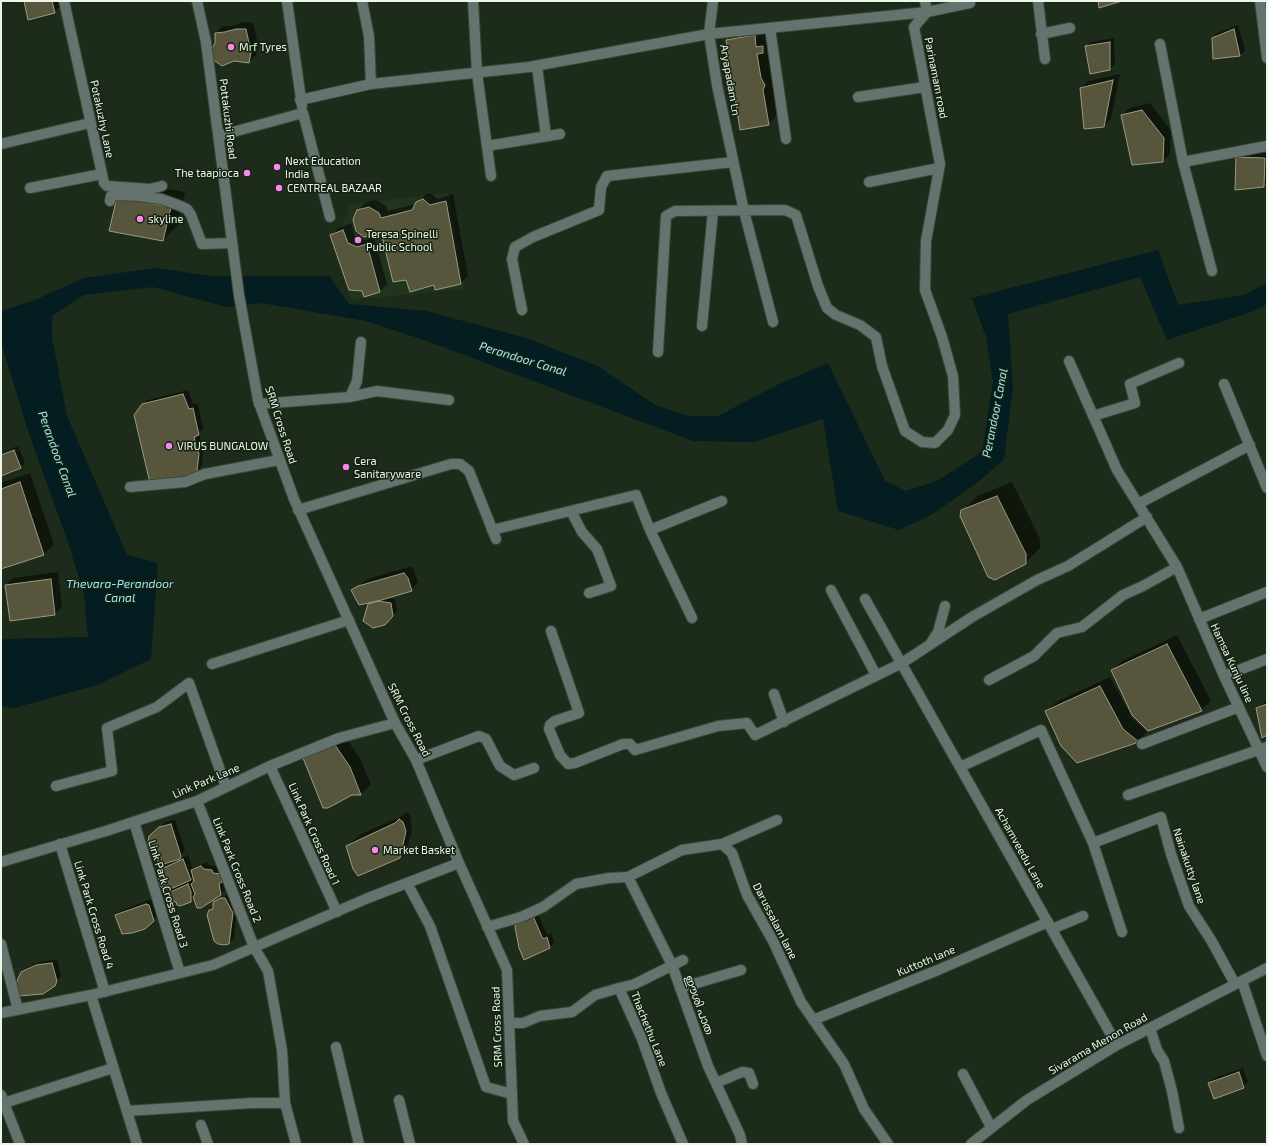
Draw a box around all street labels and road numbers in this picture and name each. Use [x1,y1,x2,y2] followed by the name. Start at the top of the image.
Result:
[922,36,950,120] street label: Parinamam road
[717,43,743,117] street label: Aryapadam Ln
[216,78,240,160] street label: Pottakuzhi Road
[87,79,117,159] street label: Potakuzhy Lane
[262,385,300,465] street label: SRM Cross Road
[1208,621,1256,705] street label: Hamsa Kunju line
[385,681,433,759] street label: SRM Cross Road
[170,761,242,801] street label: Link Park Lane
[286,781,342,887] street label: Link Park Cross Road 1
[992,805,1048,891] street label: Achamveedu Lane
[210,816,264,924] street label: Link Park Cross Road 2
[1170,826,1208,906] street label: Nainakutty lane
[145,838,191,950] street label: Link Park Cross Road 3
[71,859,117,971] street label: Link Park Cross Road 4
[750,880,800,962] street label: Darussalam lane
[895,943,957,979] street label: Kuttoth lane
[682,974,716,1036] street label: ഈശി പാത
[489,986,505,1068] street label: SRM Cross Road
[628,990,670,1068] street label: Thachethu Lane
[1046,1010,1150,1078] street label: Sivarama Menon Road

